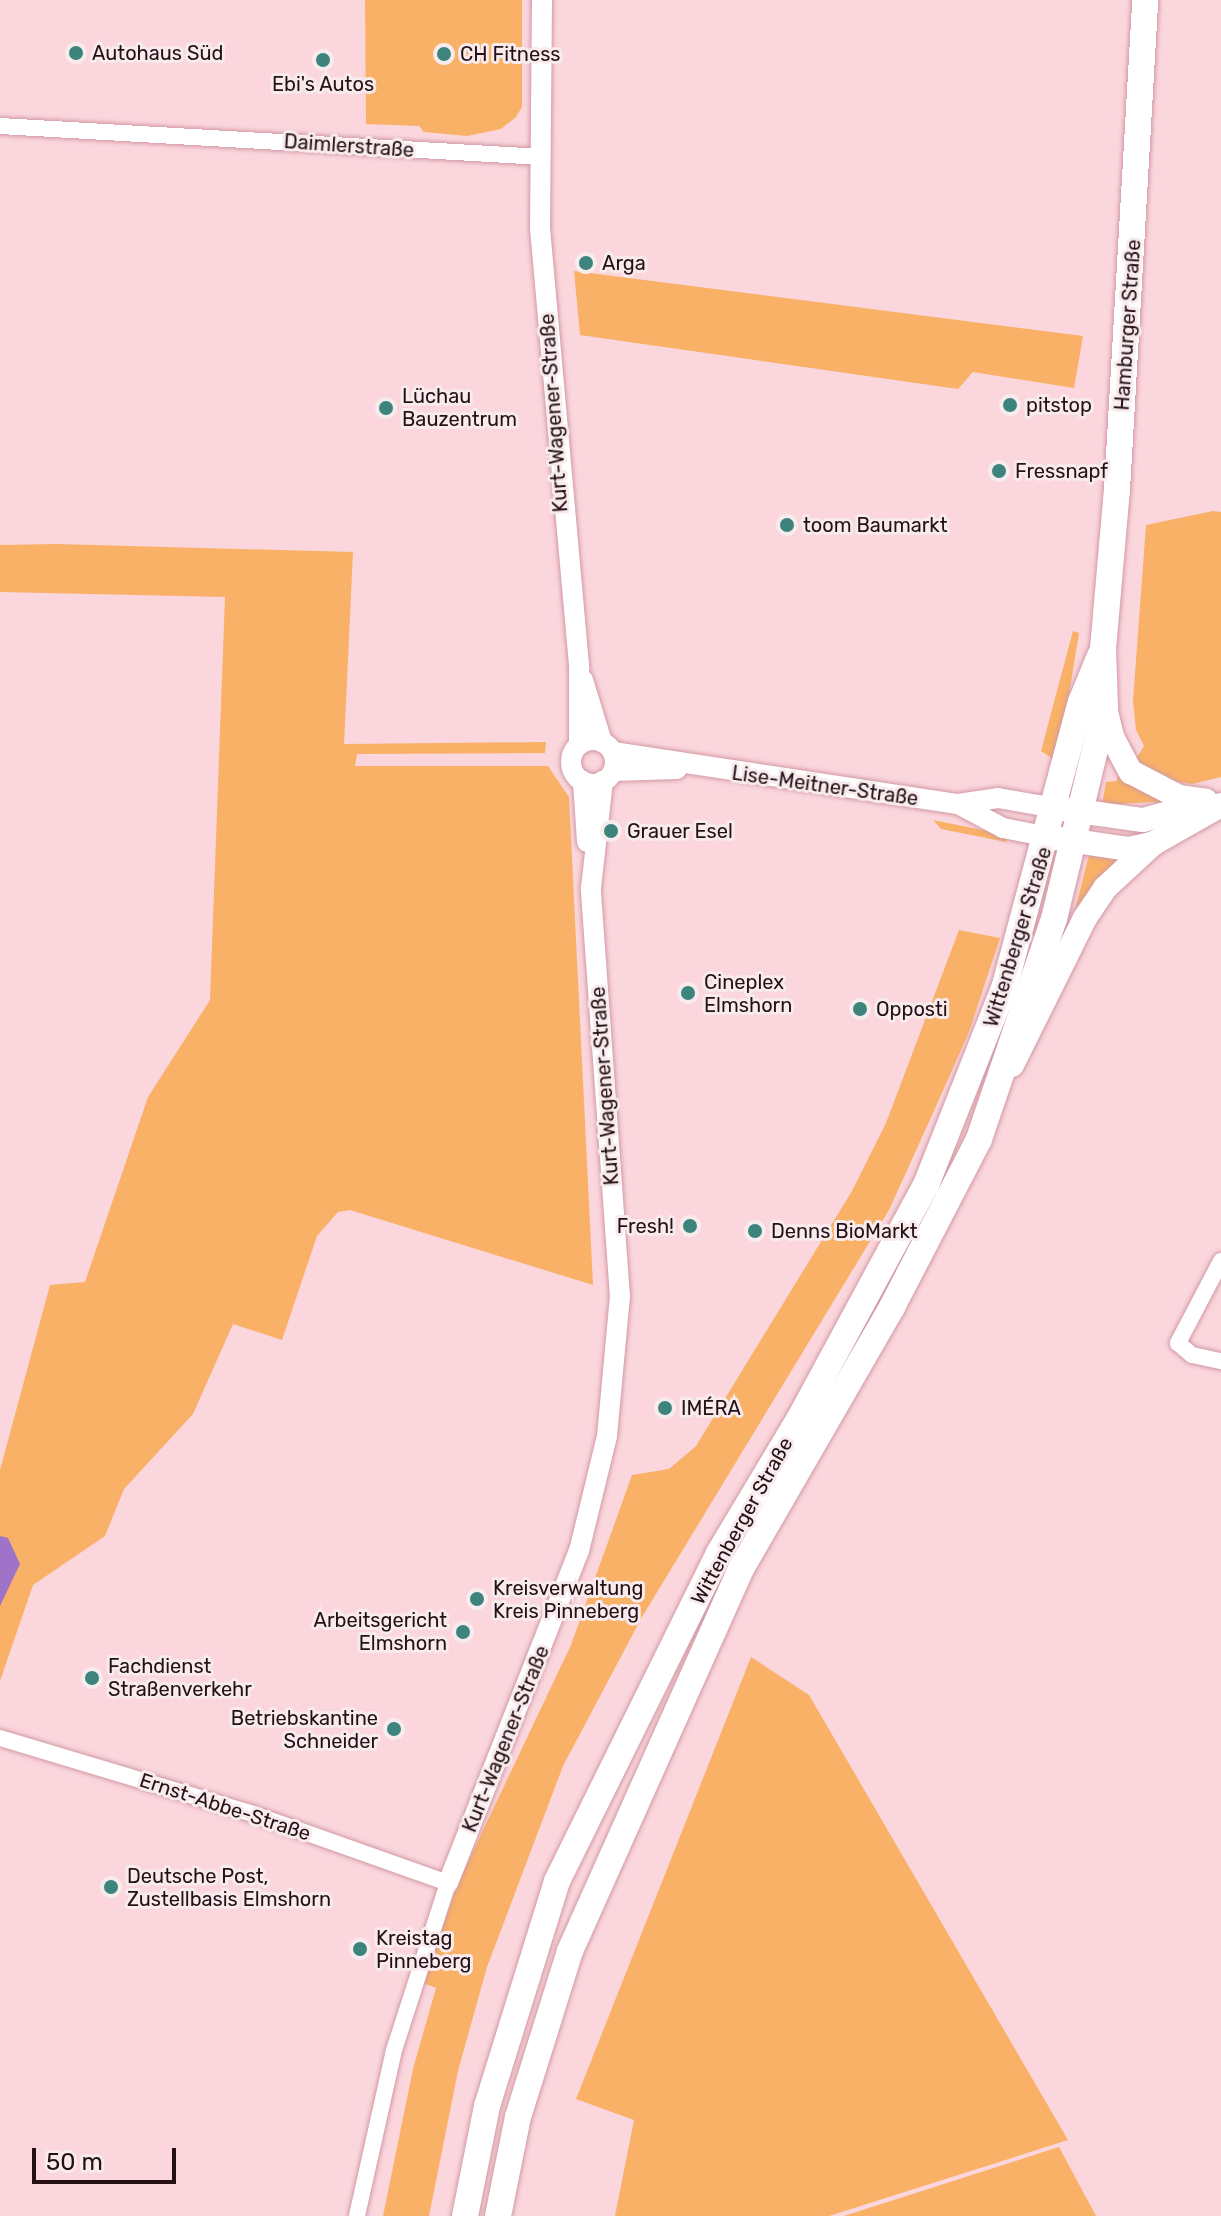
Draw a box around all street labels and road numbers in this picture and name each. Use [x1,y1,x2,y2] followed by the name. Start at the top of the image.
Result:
[283,129,415,163] street label: Daimlerstraße
[1110,238,1146,412] street label: Hamburger Straße
[535,313,573,513] street label: Kurt-Wagener-Straße
[730,761,920,811] street label: Lise-Meitner-Straße
[979,844,1057,1030] street label: Wittenberger Straße
[586,986,624,1186] street label: Kurt-Wagener-Straße
[686,1433,798,1609] street label: Wittenberger Straße
[458,1642,554,1836] street label: Kurt-Wagener-Straße
[136,1768,314,1846] street label: Ernst-Abbe-Straße

